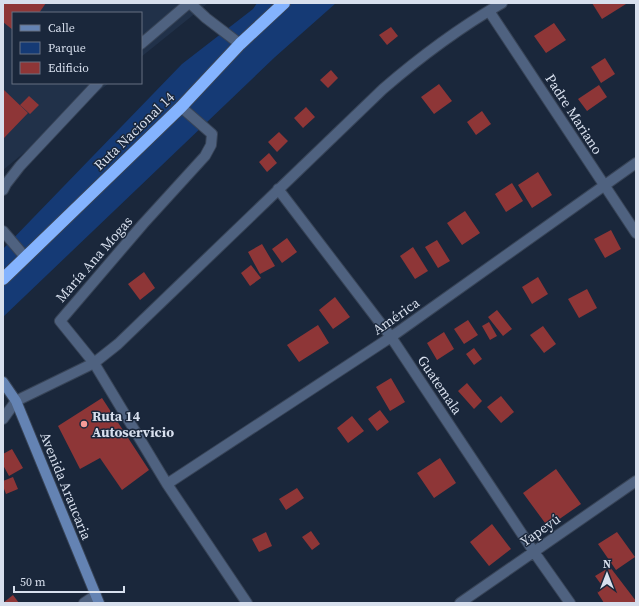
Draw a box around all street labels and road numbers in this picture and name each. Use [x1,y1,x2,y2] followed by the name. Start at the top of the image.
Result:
[541,70,608,158] street label: Padre Mariano
[89,87,179,175] street label: Ruta Nacional 14
[51,212,137,306] street label: María Ana Mogas
[369,292,424,339] street label: América
[413,351,468,419] street label: Guatemala
[35,429,97,544] street label: Avenida Araucaria
[516,509,564,551] street label: Yapeyú

